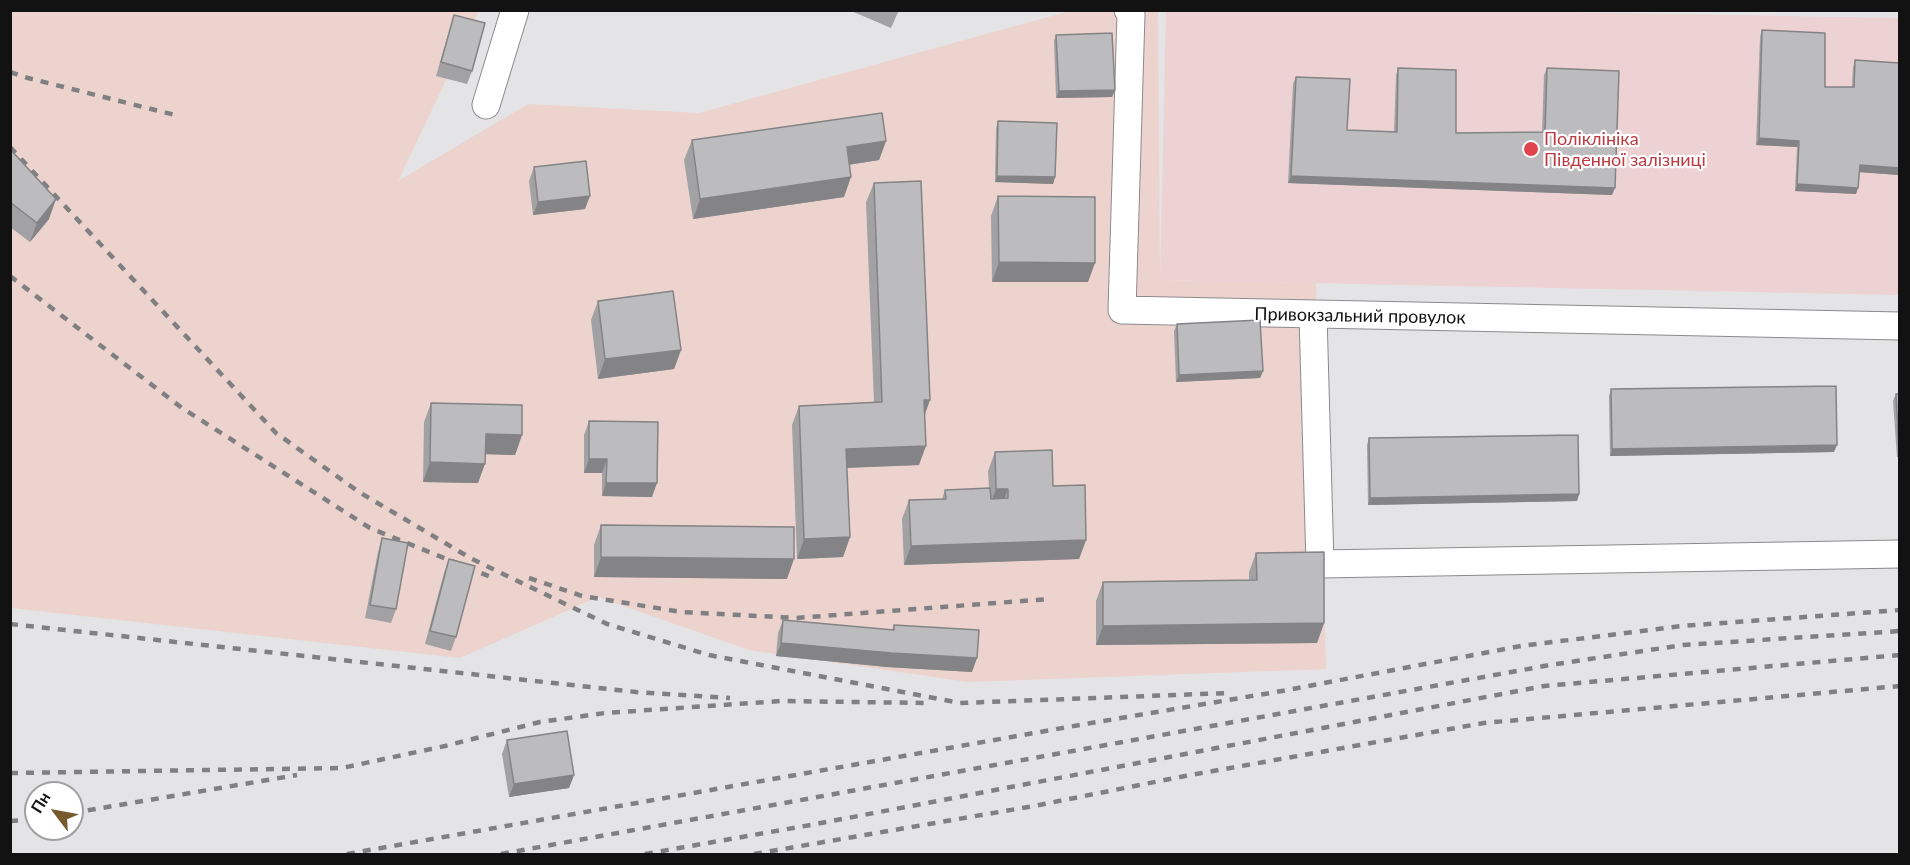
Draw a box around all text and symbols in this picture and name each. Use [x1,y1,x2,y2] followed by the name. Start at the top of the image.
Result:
[1544,128,1706,170] place label: Поліклініка Південної залізниці
[1522,140,1540,158] marker: Поліклініка Південної залізниці
[1254,303,1466,329] street label: Привокзальний провулок
[24,781,84,841] north arrow
[26,788,54,816] text: Пн

